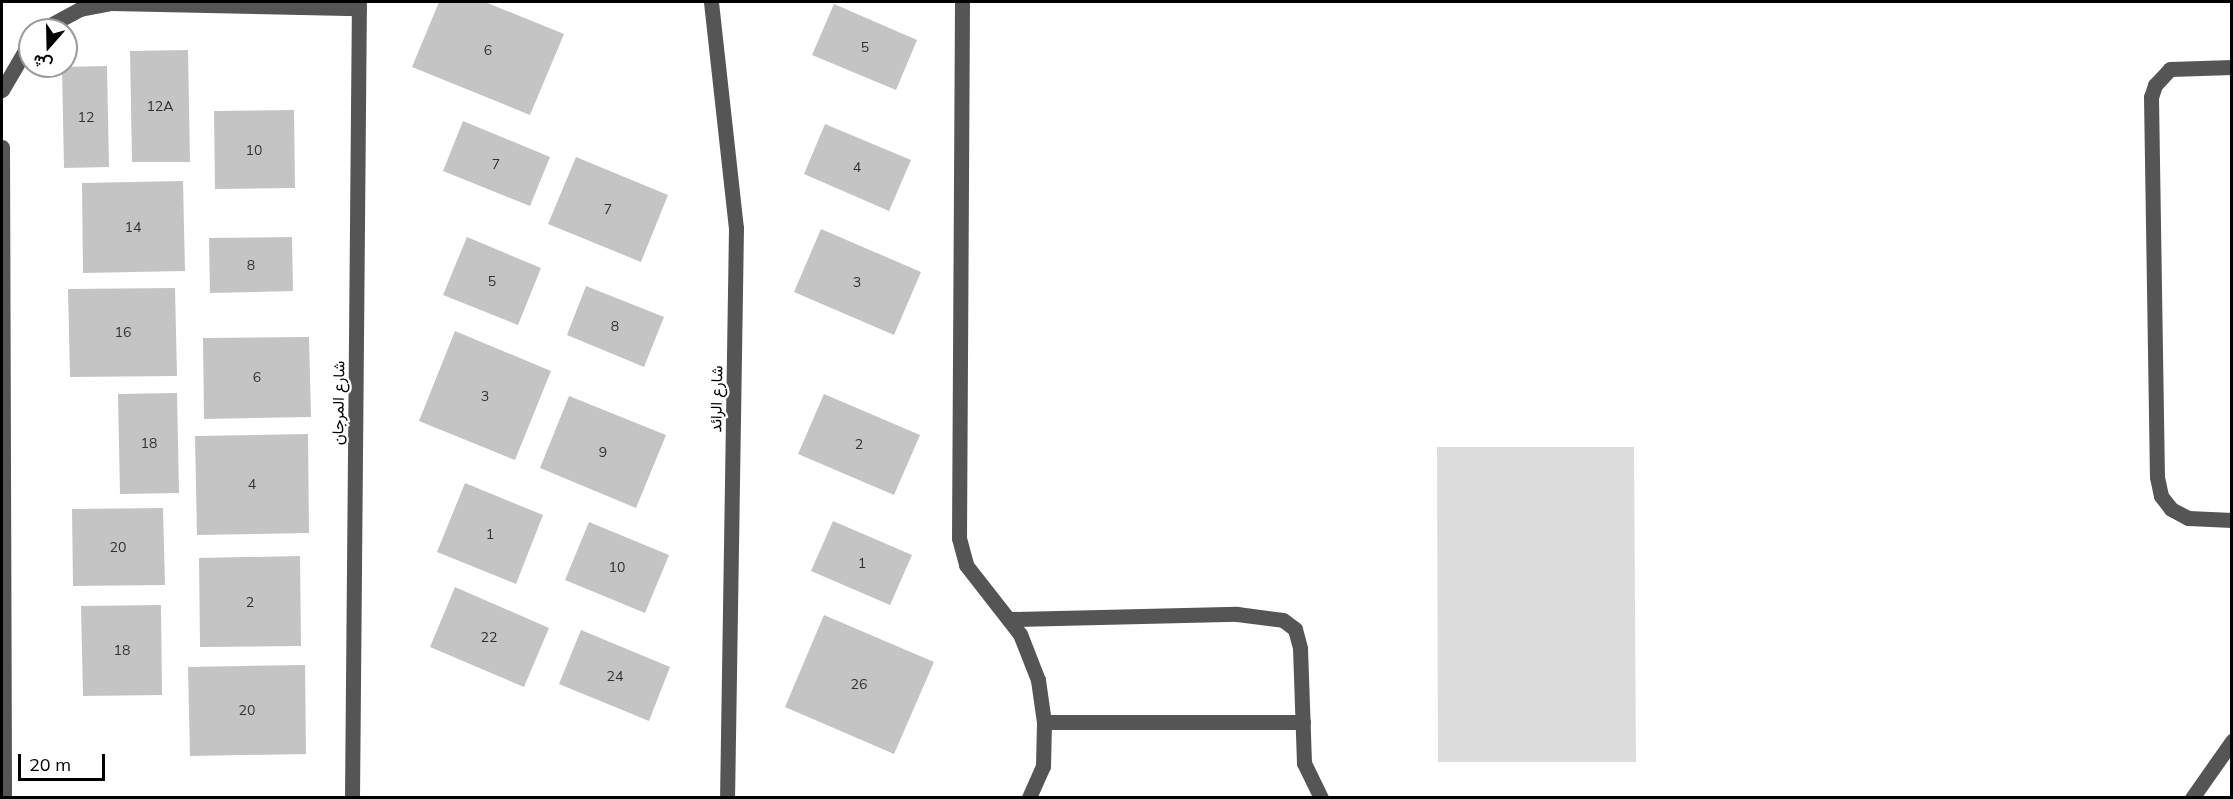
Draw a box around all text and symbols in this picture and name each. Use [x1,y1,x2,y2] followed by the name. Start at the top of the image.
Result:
[18,18,78,78] north arrow
[861,39,869,55] house number: 5
[484,42,492,58] house number: 6
[30,50,55,76] text: ش
[146,98,174,114] house number: 12A
[78,109,94,125] house number: 12
[246,142,262,158] house number: 10
[492,156,500,172] house number: 7
[853,159,861,175] house number: 4
[604,201,612,217] house number: 7
[125,219,141,235] house number: 14
[247,257,255,273] house number: 8
[488,273,496,289] house number: 5
[853,274,861,290] house number: 3
[611,318,619,334] house number: 8
[115,324,131,340] house number: 16
[328,361,348,445] street label: شارع المرجان
[706,365,726,433] street label: شارع الرائد
[253,369,261,385] house number: 6
[481,388,489,404] house number: 3
[141,435,157,451] house number: 18
[855,436,863,452] house number: 2
[599,444,607,460] house number: 9
[248,476,256,492] house number: 4
[486,526,494,542] house number: 1
[110,539,126,555] house number: 20
[858,555,866,571] house number: 1
[609,559,625,575] house number: 10
[246,594,254,610] house number: 2
[481,629,497,645] house number: 22
[114,642,130,658] house number: 18
[607,668,623,684] house number: 24
[851,676,867,692] house number: 26
[239,702,255,718] house number: 20
[21,742,108,780] scale bar
[29,753,71,776] text: 20 m

